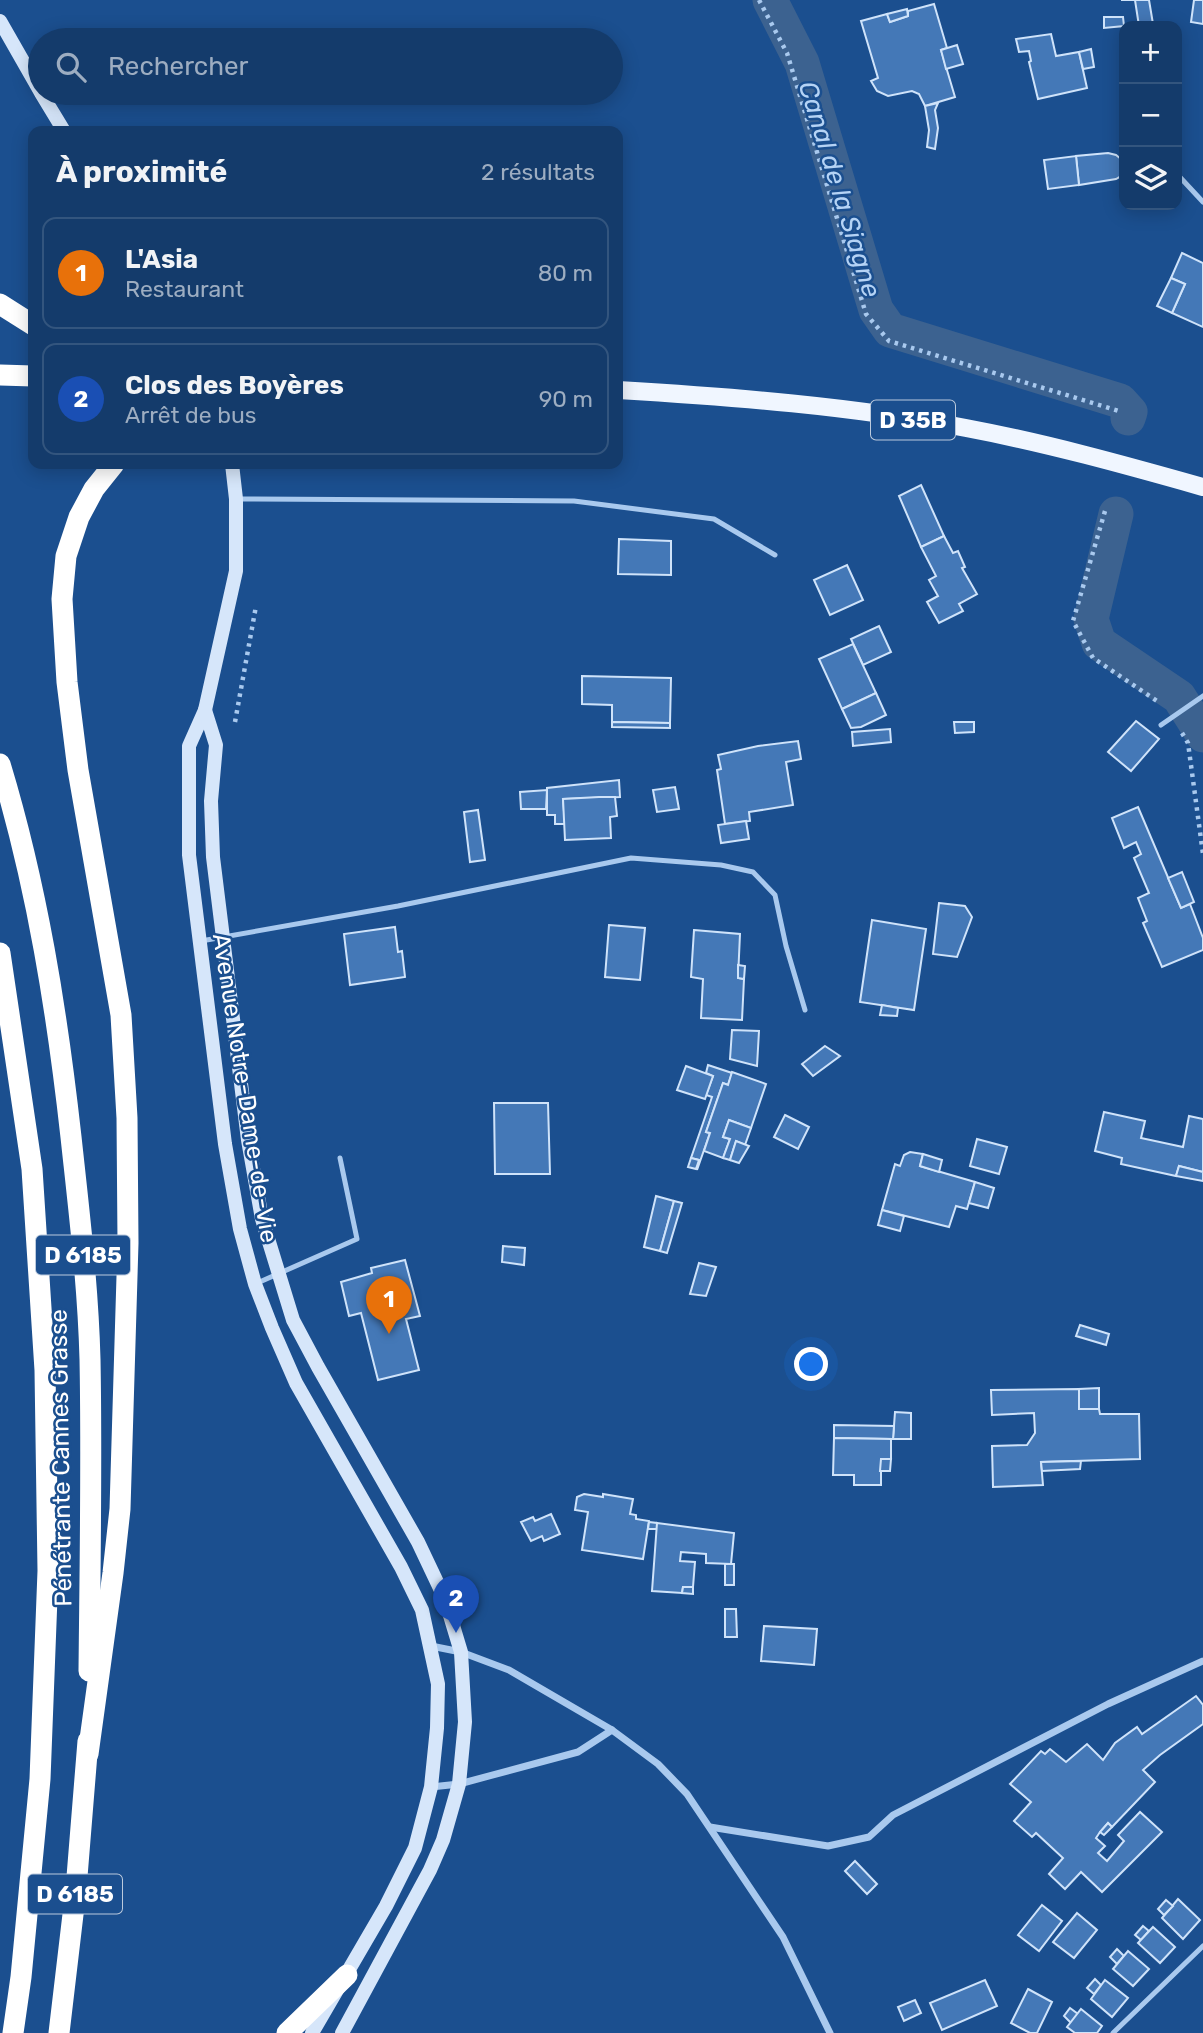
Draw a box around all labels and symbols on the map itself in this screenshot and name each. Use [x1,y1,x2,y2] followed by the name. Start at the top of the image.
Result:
[792,77,887,301] water label: Canal de la Siagne
[871,400,955,440] road number: D 35B
[207,931,283,1245] street label: Avenue Notre-Dame-de-Vie
[36,1236,130,1274] road number: D 6185
[366,1276,412,1334] pin: 1
[44,1309,78,1607] street label: Pénétrante Cannes Grasse
[794,1347,828,1381] your location
[433,1575,479,1633] pin: 2
[28,1874,122,1913] road number: D 6185

